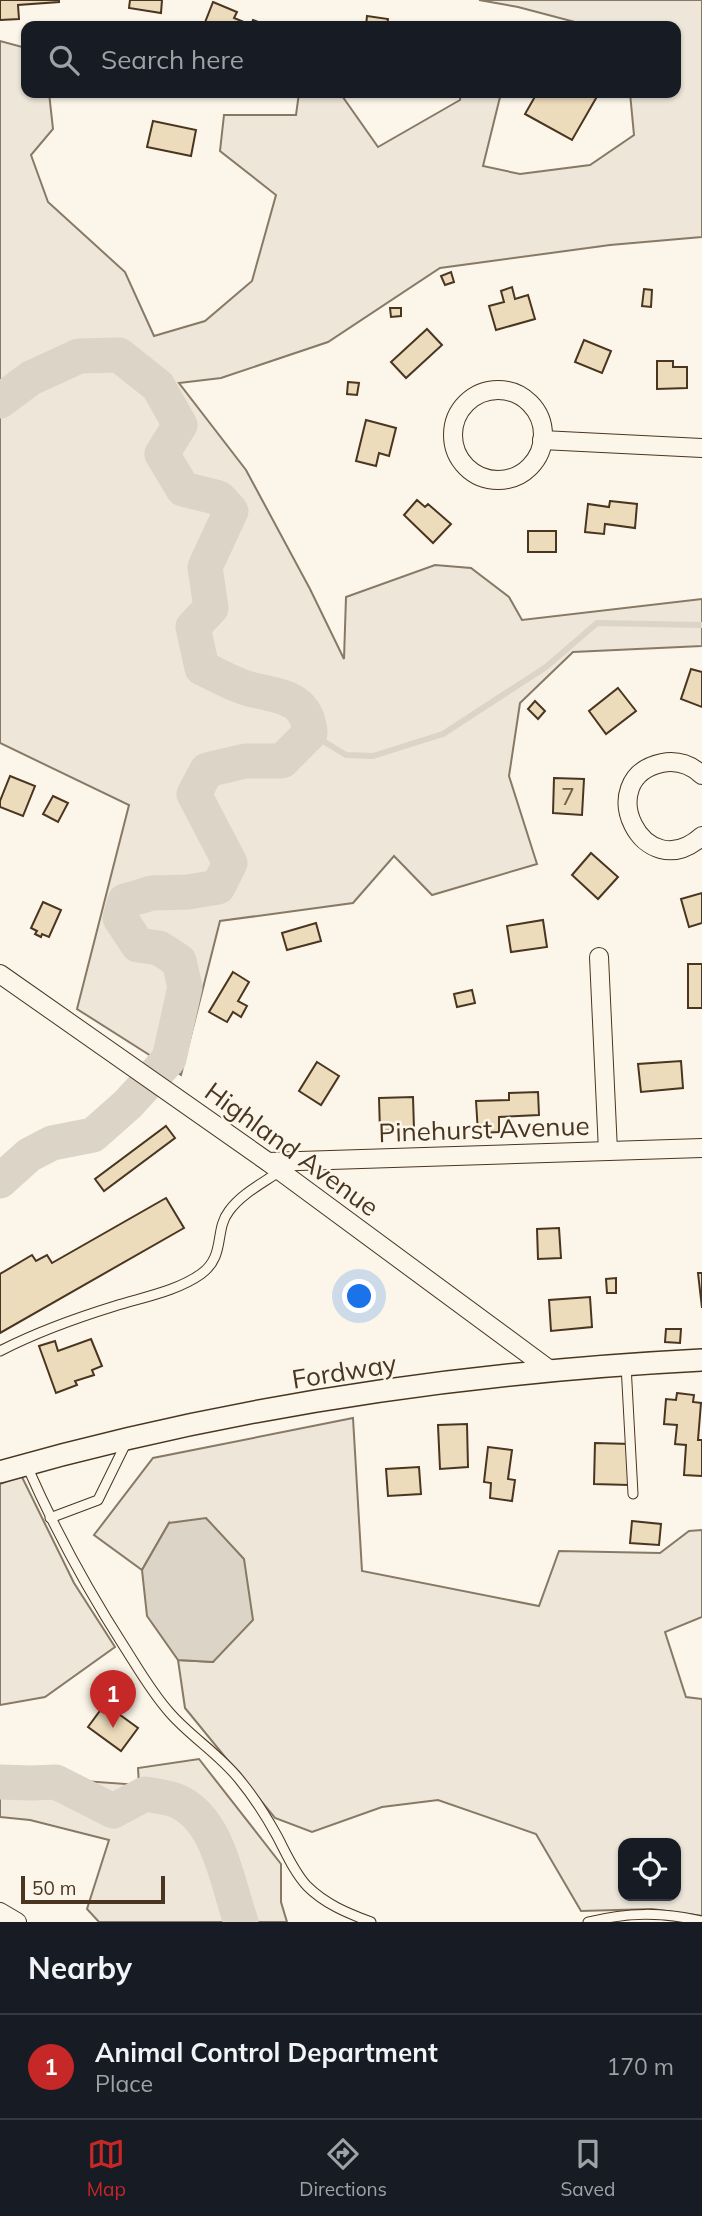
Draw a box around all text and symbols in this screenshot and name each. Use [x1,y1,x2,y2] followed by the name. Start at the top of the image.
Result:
[21,21,681,98] search box
[45,41,83,79] icon: search
[101,43,244,76] text: Search here
[561,782,575,811] house number: 7
[199,1075,385,1223] street label: Highland Avenue
[378,1109,590,1149] street label: Pinehurst Avenue
[342,1279,376,1313] your location
[289,1346,399,1396] street label: Fordway
[90,1670,136,1728] pin: 1
[618,1838,681,1901] map controls
[618,1838,681,1901] button: locate
[21,1873,164,1905] scale bar
[32,1876,76,1900] text: 50 m
[28,1949,132,1987] text: Nearby
[95,2036,438,2069] text: Animal Control Department
[44,2052,58,2081] text: 1
[606,2052,674,2081] text: 170 m
[95,2069,153,2098] text: Place
[87,2135,126,2201] tab: Map
[299,2135,387,2201] tab: Directions
[560,2135,615,2201] tab: Saved

